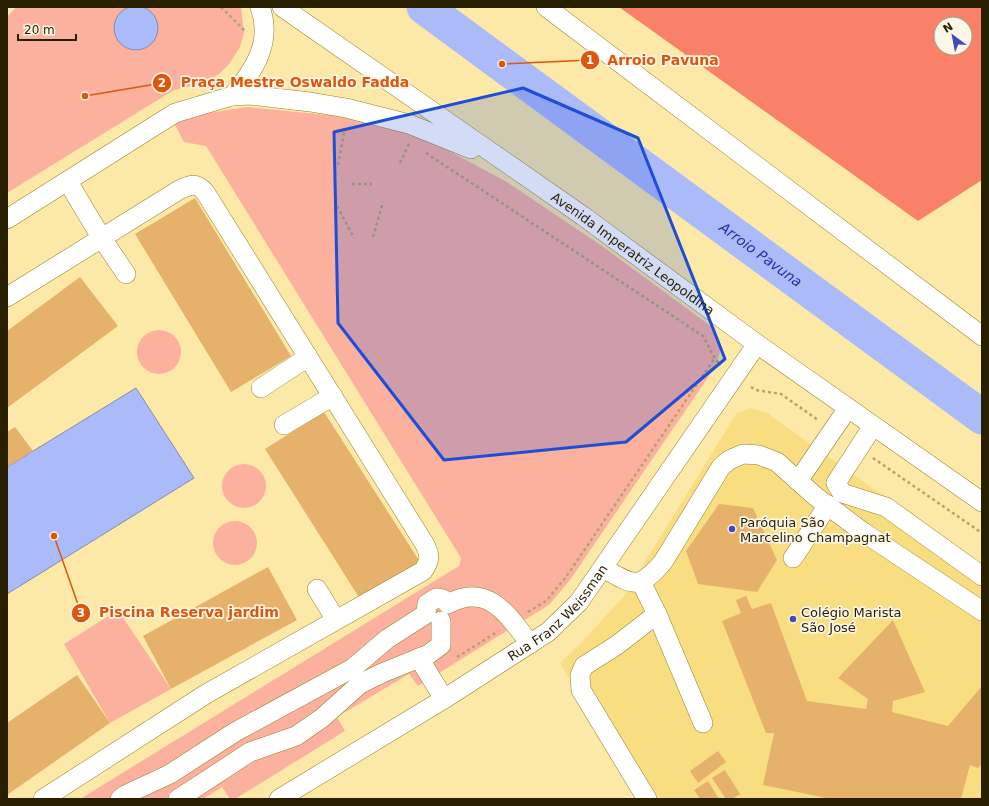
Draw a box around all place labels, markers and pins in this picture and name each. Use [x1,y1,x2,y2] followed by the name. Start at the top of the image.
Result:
[580,47,727,73] callout: Arroio Pavuna
[152,70,417,96] callout: Praça Mestre Oswaldo Fadda
[740,515,891,545] place label: Paróquia São Marcelino Champagnat
[727,524,737,534] marker: Paróquia São Marcelino Champagnat
[71,600,287,626] callout: Piscina Reserva jardim
[801,605,902,635] place label: Colégio Marista São José
[788,614,798,624] marker: Colégio Marista São José

